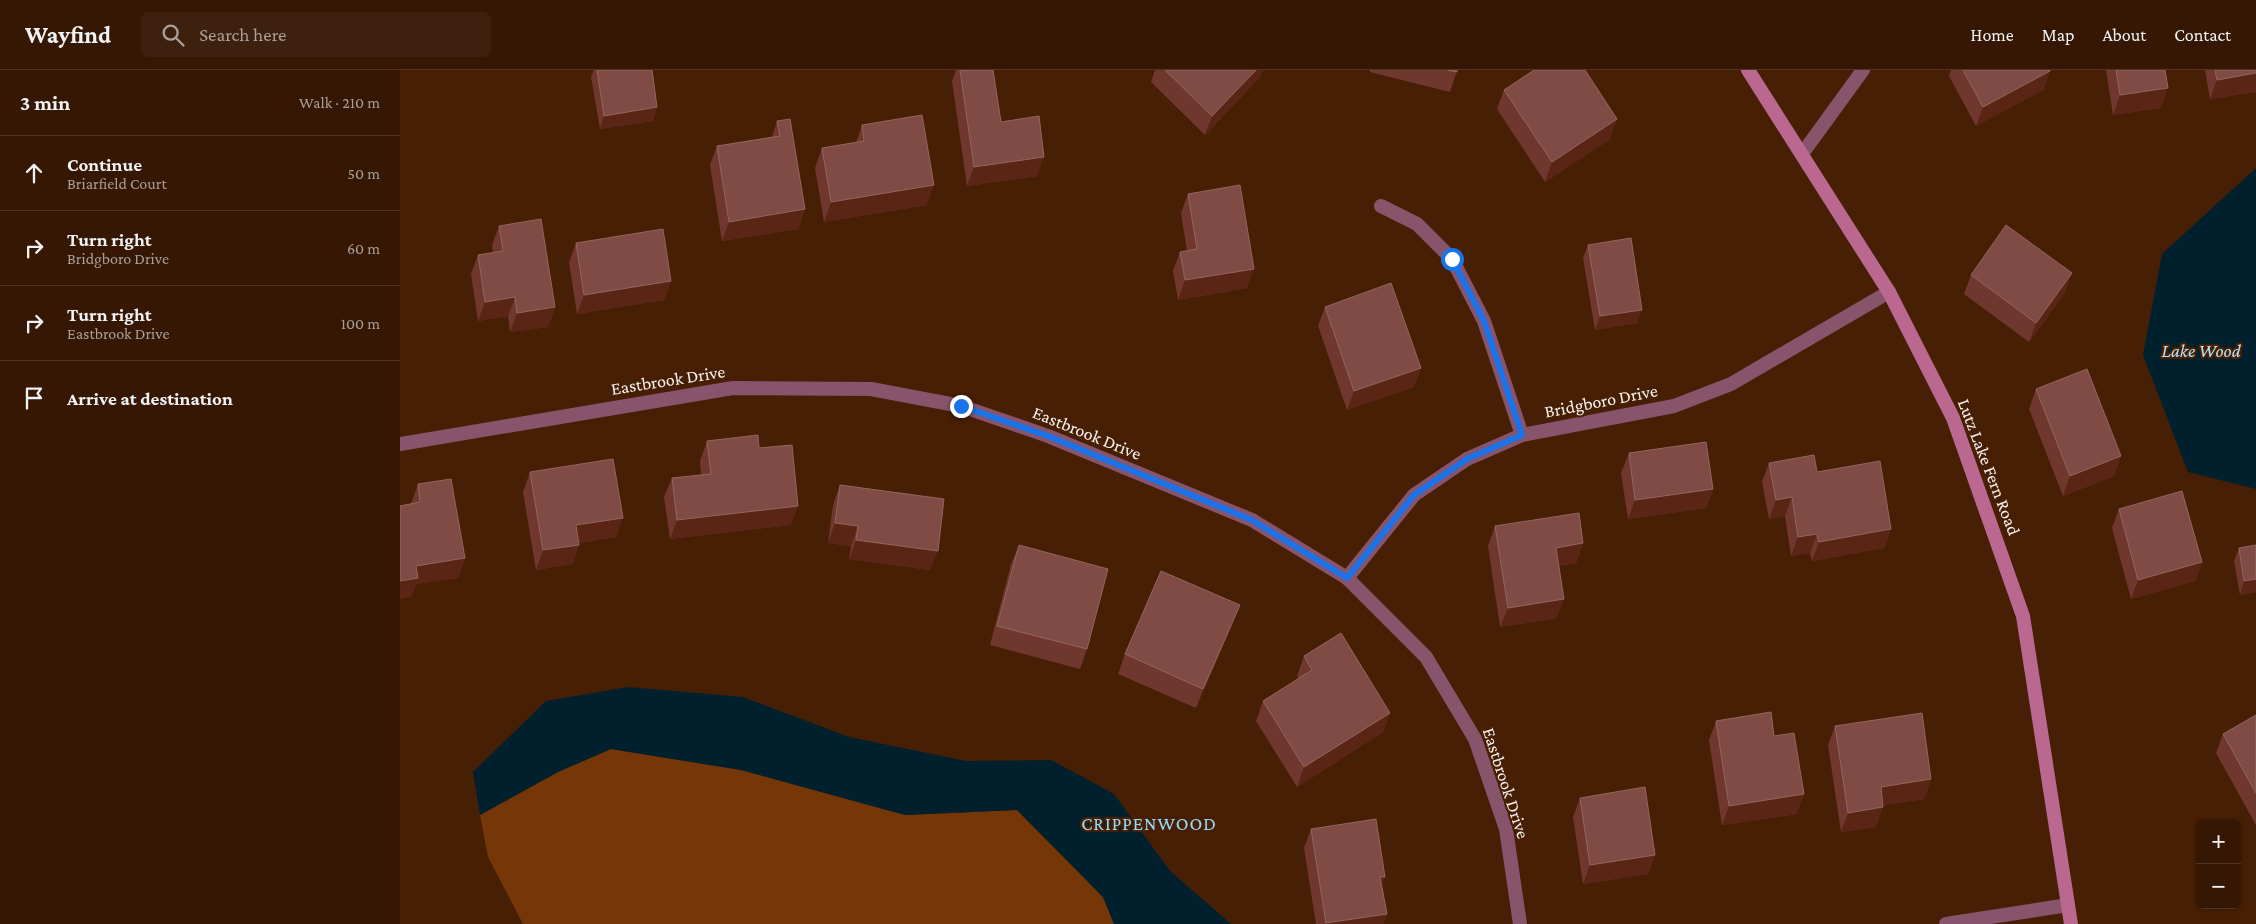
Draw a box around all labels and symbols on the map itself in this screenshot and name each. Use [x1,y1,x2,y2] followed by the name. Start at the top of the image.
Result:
[1441,248,1464,271] route start
[2161,340,2242,361] water label: Lake Wood
[609,361,727,399] street label: Eastbrook Drive
[1543,380,1659,422] street label: Bridgboro Drive
[950,395,973,418] route end
[1954,396,2024,539] street label: Lutz Lake Fern Road
[1030,402,1144,464] street label: Eastbrook Drive
[1479,725,1533,841] street label: Eastbrook Drive
[1081,813,1217,834] district label: CRIPPENWOOD

